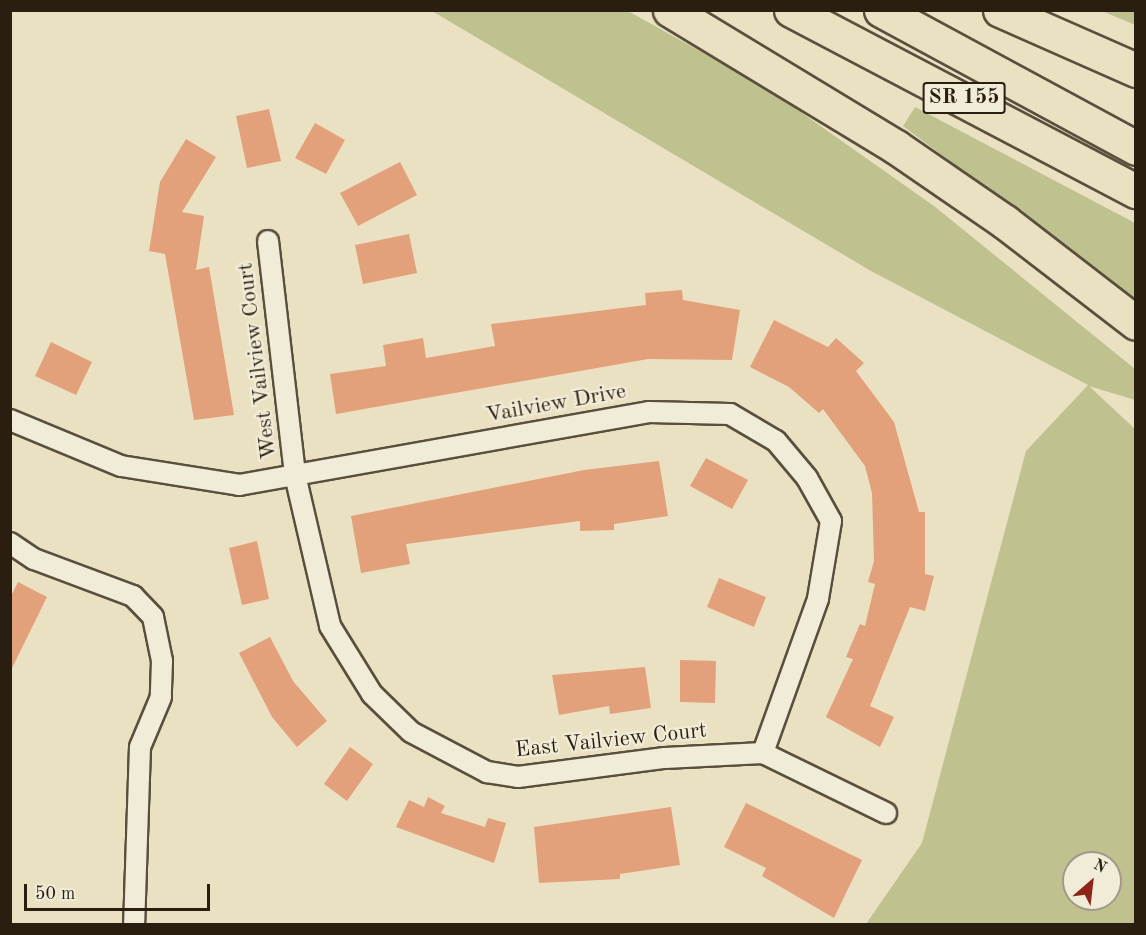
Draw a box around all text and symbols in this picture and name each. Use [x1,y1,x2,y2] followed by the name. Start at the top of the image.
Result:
[922,80,1006,116] road number: SR 155
[233,261,283,461] street label: West Vailview Court
[484,379,628,429] street label: Vailview Drive
[514,718,708,764] street label: East Vailview Court
[1062,851,1122,911] north arrow
[1090,857,1109,877] text: N
[27,872,213,910] scale bar
[35,885,75,903] text: 50 m

